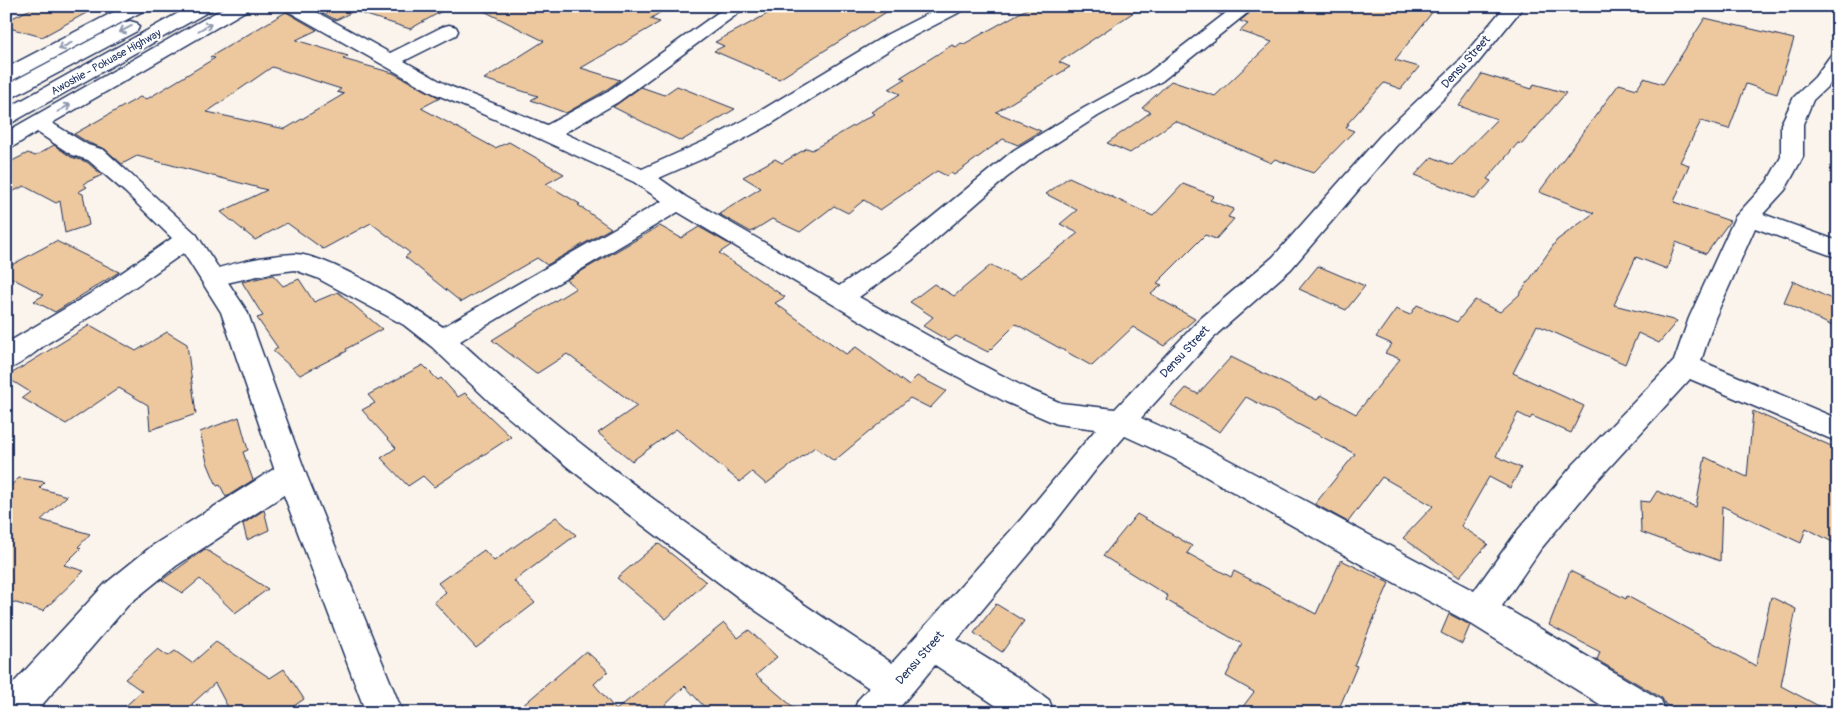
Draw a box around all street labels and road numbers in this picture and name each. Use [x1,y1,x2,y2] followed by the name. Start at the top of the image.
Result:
[49,26,164,98] street label: Awoshie - Pokuase Highway
[1438,32,1494,92] street label: Densu Street
[1157,323,1213,381] street label: Densu Street
[893,628,947,688] street label: Densu Street

